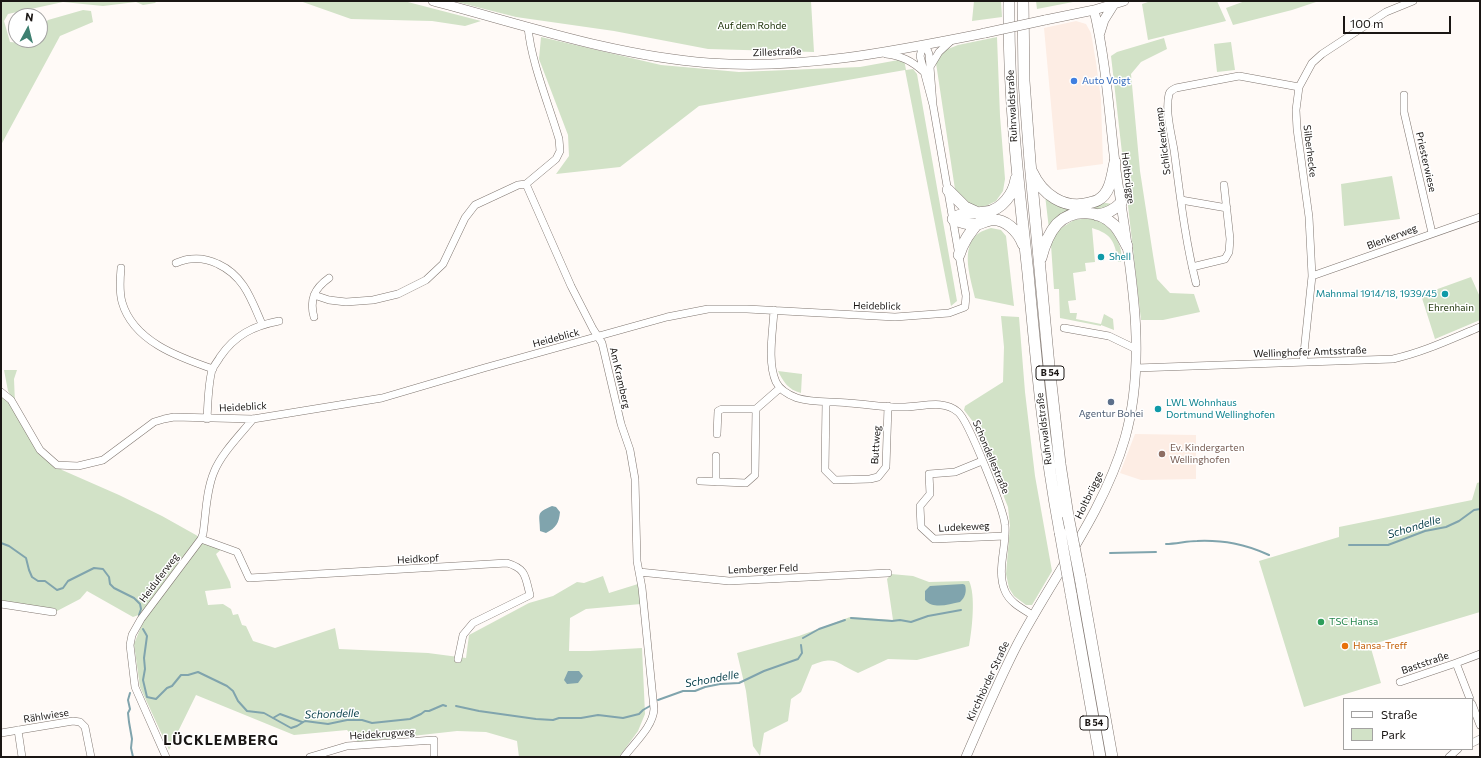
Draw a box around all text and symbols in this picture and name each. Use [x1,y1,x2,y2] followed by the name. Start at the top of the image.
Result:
[8,8,48,48] north arrow
[1345,8,1453,34] scale bar
[24,10,34,24] text: N
[1350,16,1384,30] text: 100 m
[717,20,787,32] park label: Auf dem Rohde
[752,45,802,59] street label: Zillestraße
[1004,69,1020,143] street label: Ruhrwaldstraße
[1082,75,1131,87] place label: Auto Voigt
[1069,76,1079,86] marker: Auto Voigt
[1153,106,1173,176] street label: Schlickenkamp
[1301,124,1319,178] street label: Silberhecke
[1413,131,1439,193] street label: Priesterwiese
[1119,152,1137,204] street label: Holtbrügge
[1365,222,1419,252] street label: Blenkerweg
[1109,251,1131,263] place label: Shell
[1096,252,1106,262] marker: Shell
[1316,288,1437,300] place label: Mahnmal 1914/18, 1939/45
[1440,289,1450,299] marker: Mahnmal 1914/18, 1939/45
[853,300,901,312] street label: Heideblick
[1428,302,1474,314] park label: Ehrenhain
[531,326,581,350] street label: Heideblick
[1253,344,1367,360] street label: Wellinghofer Amtsstraße
[607,346,633,410] street label: Am Kramberg
[1036,366,1064,380] road number: B 54
[1034,392,1054,466] street label: Ruhrwaldstraße
[1106,397,1116,407] marker: Agentur Bohei
[1166,397,1275,420] place label: LWL Wohnhaus Dortmund Wellinghofen
[219,400,267,414] street label: Heideblick
[1153,404,1163,414] marker: LWL Wohnhaus Dortmund Wellinghofen
[1079,408,1143,420] place label: Agentur Bohei
[970,418,1012,496] street label: Schondellestraße
[869,425,883,465] street label: Buttweg
[1170,442,1244,466] place label: Ev. Kindergarten Wellinghofen
[1157,449,1167,459] marker: Ev. Kindergarten Wellinghofen
[1072,469,1106,521] street label: Holtbrügge
[1386,513,1442,541] water label: Schondelle
[938,520,990,534] street label: Ludekeweg
[137,551,181,605] street label: Heiduferweg
[397,552,439,566] street label: Heidkopf
[728,562,798,576] street label: Lemberger Feld
[1329,616,1378,628] place label: TSC Hansa
[1316,617,1326,627] marker: TSC Hansa
[964,639,1012,723] street label: Kirchhörder Straße
[1353,640,1407,652] place label: Hansa-Treff
[1340,641,1350,651] marker: Hansa-Treff
[1400,649,1450,677] street label: Baststraße
[684,668,740,690] water label: Schondelle
[1343,698,1473,750] legend
[22,706,70,726] street label: Rählwiese
[304,706,360,722] water label: Schondelle
[1381,707,1417,721] text: Straße
[1080,716,1108,730] road number: B 54
[349,726,415,742] street label: Heidekrugweg
[1381,727,1406,741] text: Park
[163,732,279,748] district label: LÜCKLEMBERG

